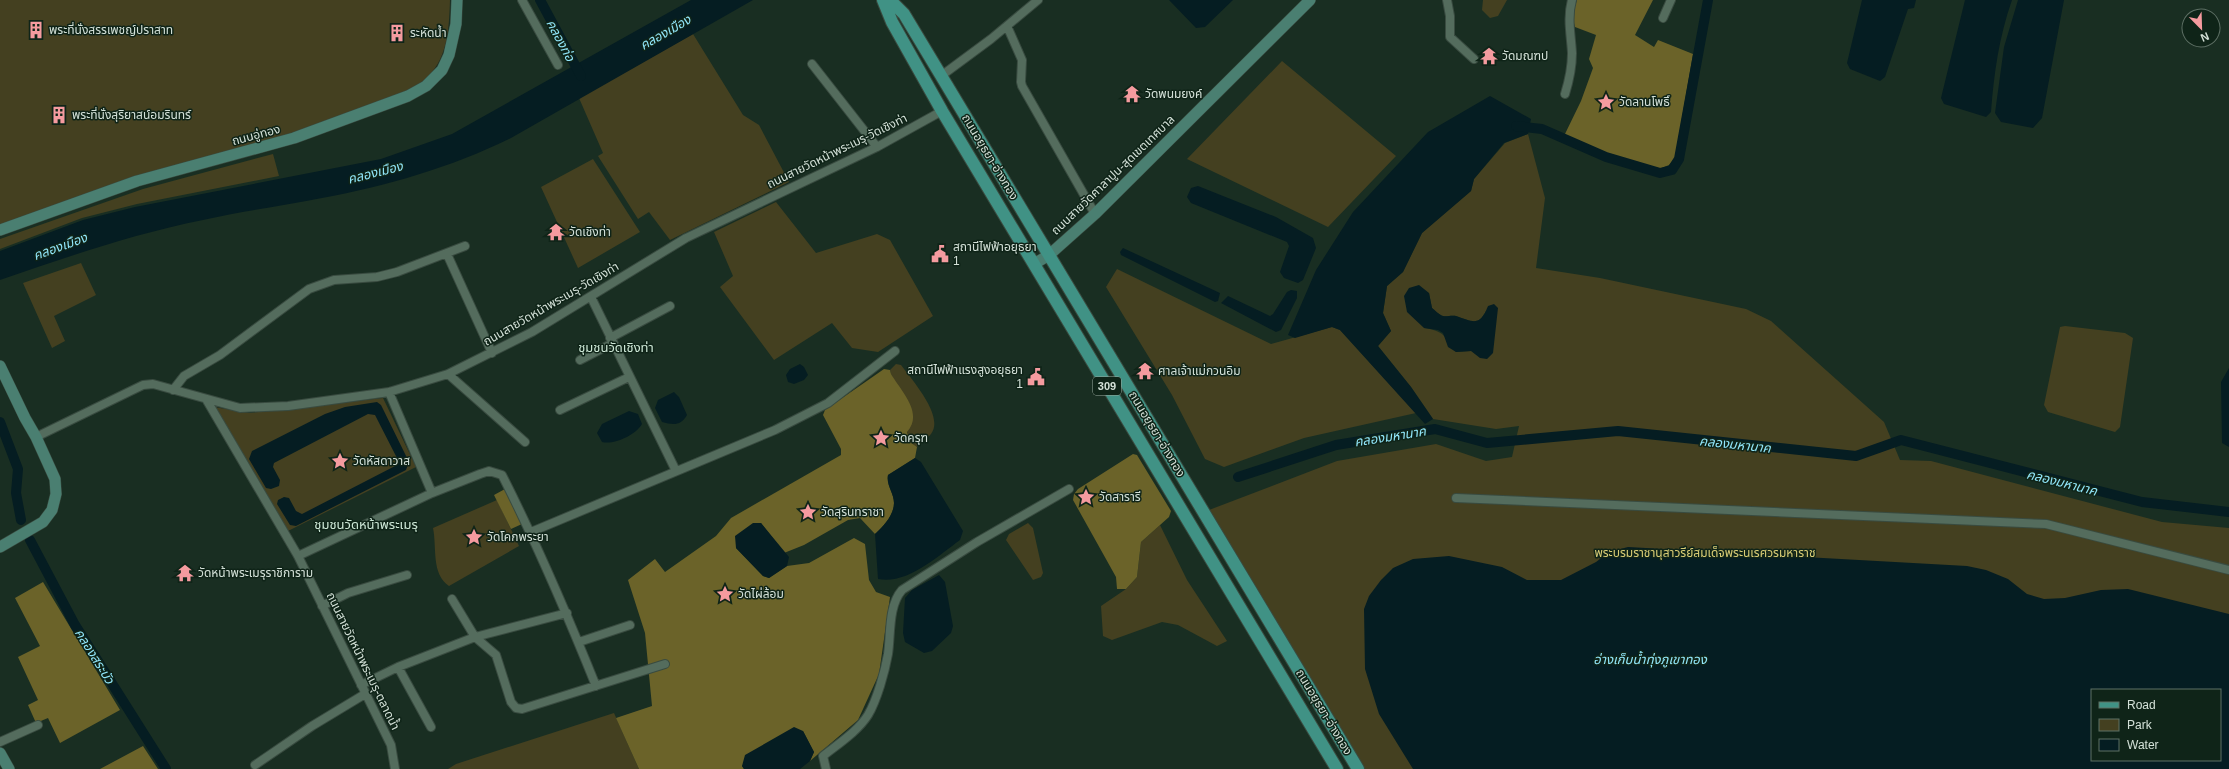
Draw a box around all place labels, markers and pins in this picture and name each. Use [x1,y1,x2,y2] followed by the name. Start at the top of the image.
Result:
[26,20,46,40] building icon: พระที่นั่งสรรเพชญ์ปราสาท
[49,21,173,37] place label: พระที่นั่งสรรเพชญ์ปราสาท
[387,23,407,43] building icon: ระหัดน้ำ
[410,24,447,40] place label: ระหัดน้ำ
[1479,46,1499,66] temple icon: วัดมณฑป
[1502,49,1548,63] place label: วัดมณฑป
[1122,84,1142,104] temple icon: วัดพนมยงค์
[1145,87,1202,101] place label: วัดพนมยงค์
[1596,92,1616,112] place icon: วัดลานโพธิ์
[1619,95,1670,109] place label: วัดลานโพธิ์
[49,105,69,125] building icon: พระที่นั่งสุริยาสน์อมรินทร์
[72,106,192,122] place label: พระที่นั่งสุริยาสน์อมรินทร์
[546,222,566,242] temple icon: วัดเชิงท่า
[569,225,611,239] place label: วัดเชิงท่า
[953,240,1037,268] place label: สถานีไฟฟ้าอยุธยา 1
[930,244,950,264] public building icon: สถานีไฟฟ้าอยุธยา 1
[1135,361,1155,381] temple icon: ศาลเจ้าแม่กวนอิม
[907,363,1023,391] place label: สถานีไฟฟ้าแรงสูงอยุธยา 1
[1158,364,1241,378] place label: ศาลเจ้าแม่กวนอิม
[1026,367,1046,387] public building icon: สถานีไฟฟ้าแรงสูงอยุธยา 1
[871,428,891,448] place icon: วัดครุฑ
[894,431,928,445] place label: วัดครุฑ
[330,451,350,471] place icon: วัดหัสดาวาส
[353,454,410,468] place label: วัดหัสดาวาส
[1076,487,1096,507] place icon: วัดสารารี
[1099,490,1141,504] place label: วัดสารารี
[798,502,818,522] place icon: วัดสุรินทราชา
[821,505,884,519] place label: วัดสุรินทราชา
[464,527,484,547] place icon: วัดโคกพระยา
[487,530,549,544] place label: วัดโคกพระยา
[175,563,195,583] temple icon: วัดหน้าพระเมรุราชิการาม
[198,566,313,580] place label: วัดหน้าพระเมรุราชิการาม
[715,584,735,604] place icon: วัดไผ่ล้อม
[738,587,784,601] place label: วัดไผ่ล้อม

